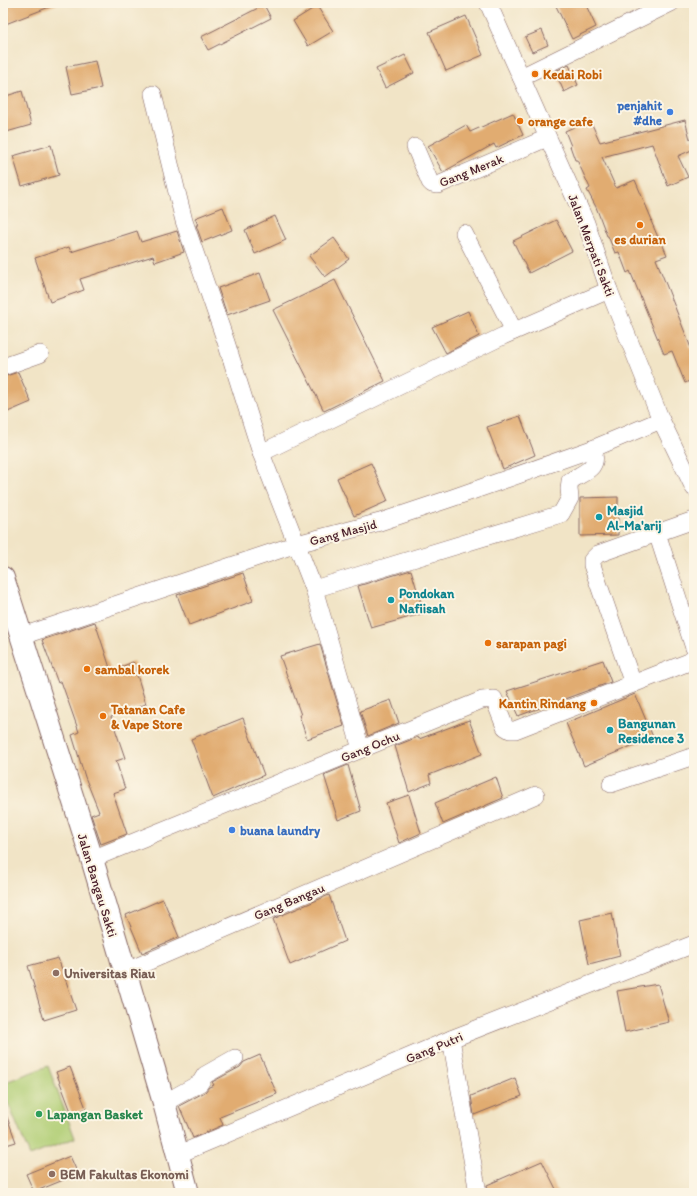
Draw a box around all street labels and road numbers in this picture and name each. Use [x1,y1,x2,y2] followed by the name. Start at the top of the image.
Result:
[437,151,506,190] street label: Gang Merak
[565,192,618,298] street label: Jalan Merpati Sakti
[308,516,378,549] street label: Gang Masjid
[338,728,402,765] street label: Gang Ochu
[75,832,120,939] street label: Jalan Bangau Sakti
[252,880,327,923] street label: Gang Bangau
[403,1029,465,1066] street label: Gang Putri

